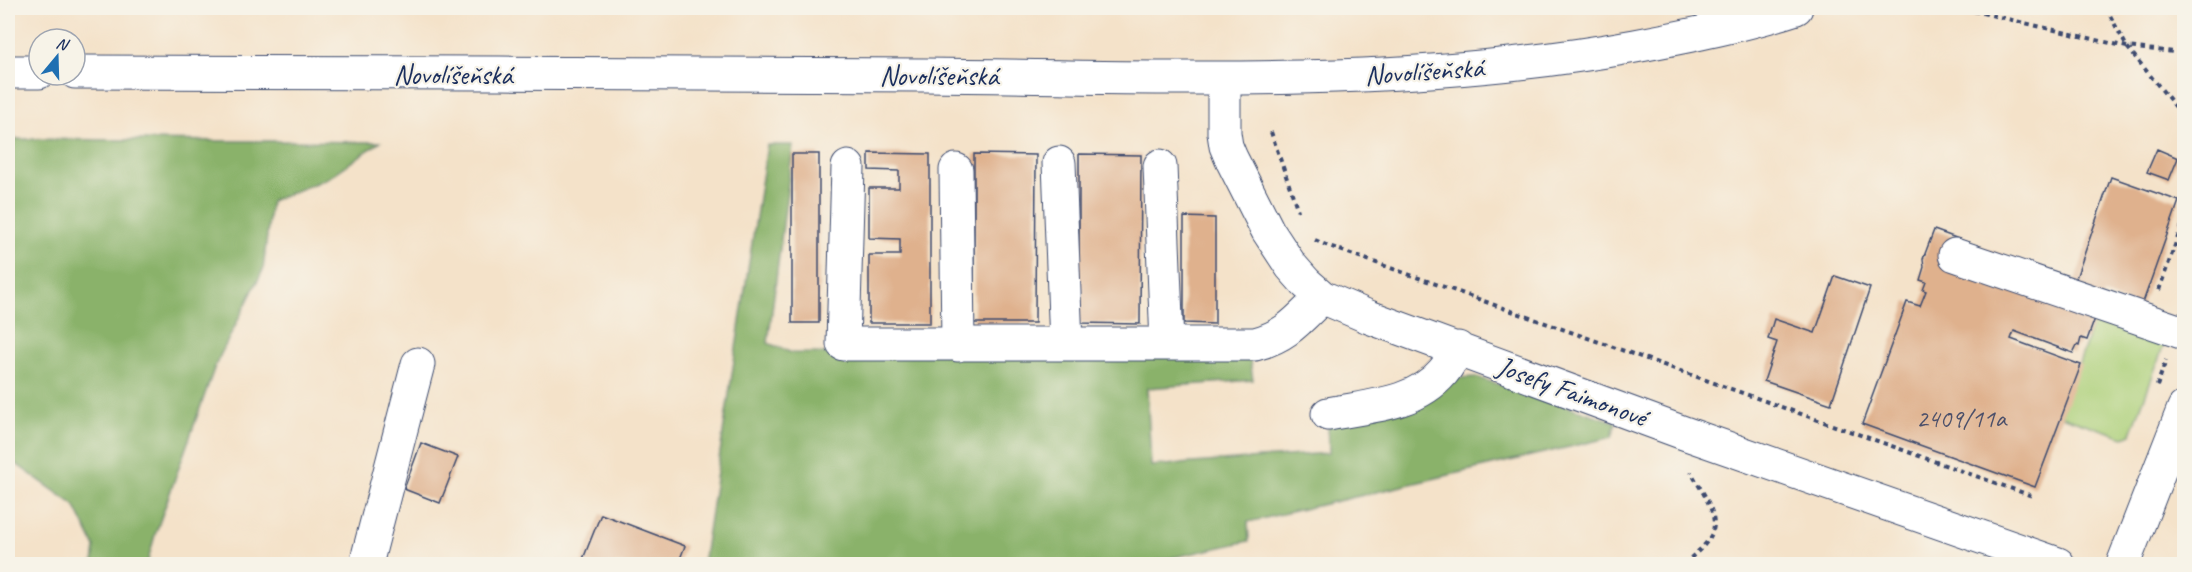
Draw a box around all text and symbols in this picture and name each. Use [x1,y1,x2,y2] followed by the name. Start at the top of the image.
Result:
[27,27,87,87] north arrow
[54,33,72,56] text: N
[1363,49,1487,93] street label: Novolíšeňská
[393,57,515,92] street label: Novolíšeňská
[879,58,1001,93] street label: Novolíšeňská
[1491,347,1655,436] street label: Josefy Faimonové
[1916,402,2008,435] house number: 2409/11a

